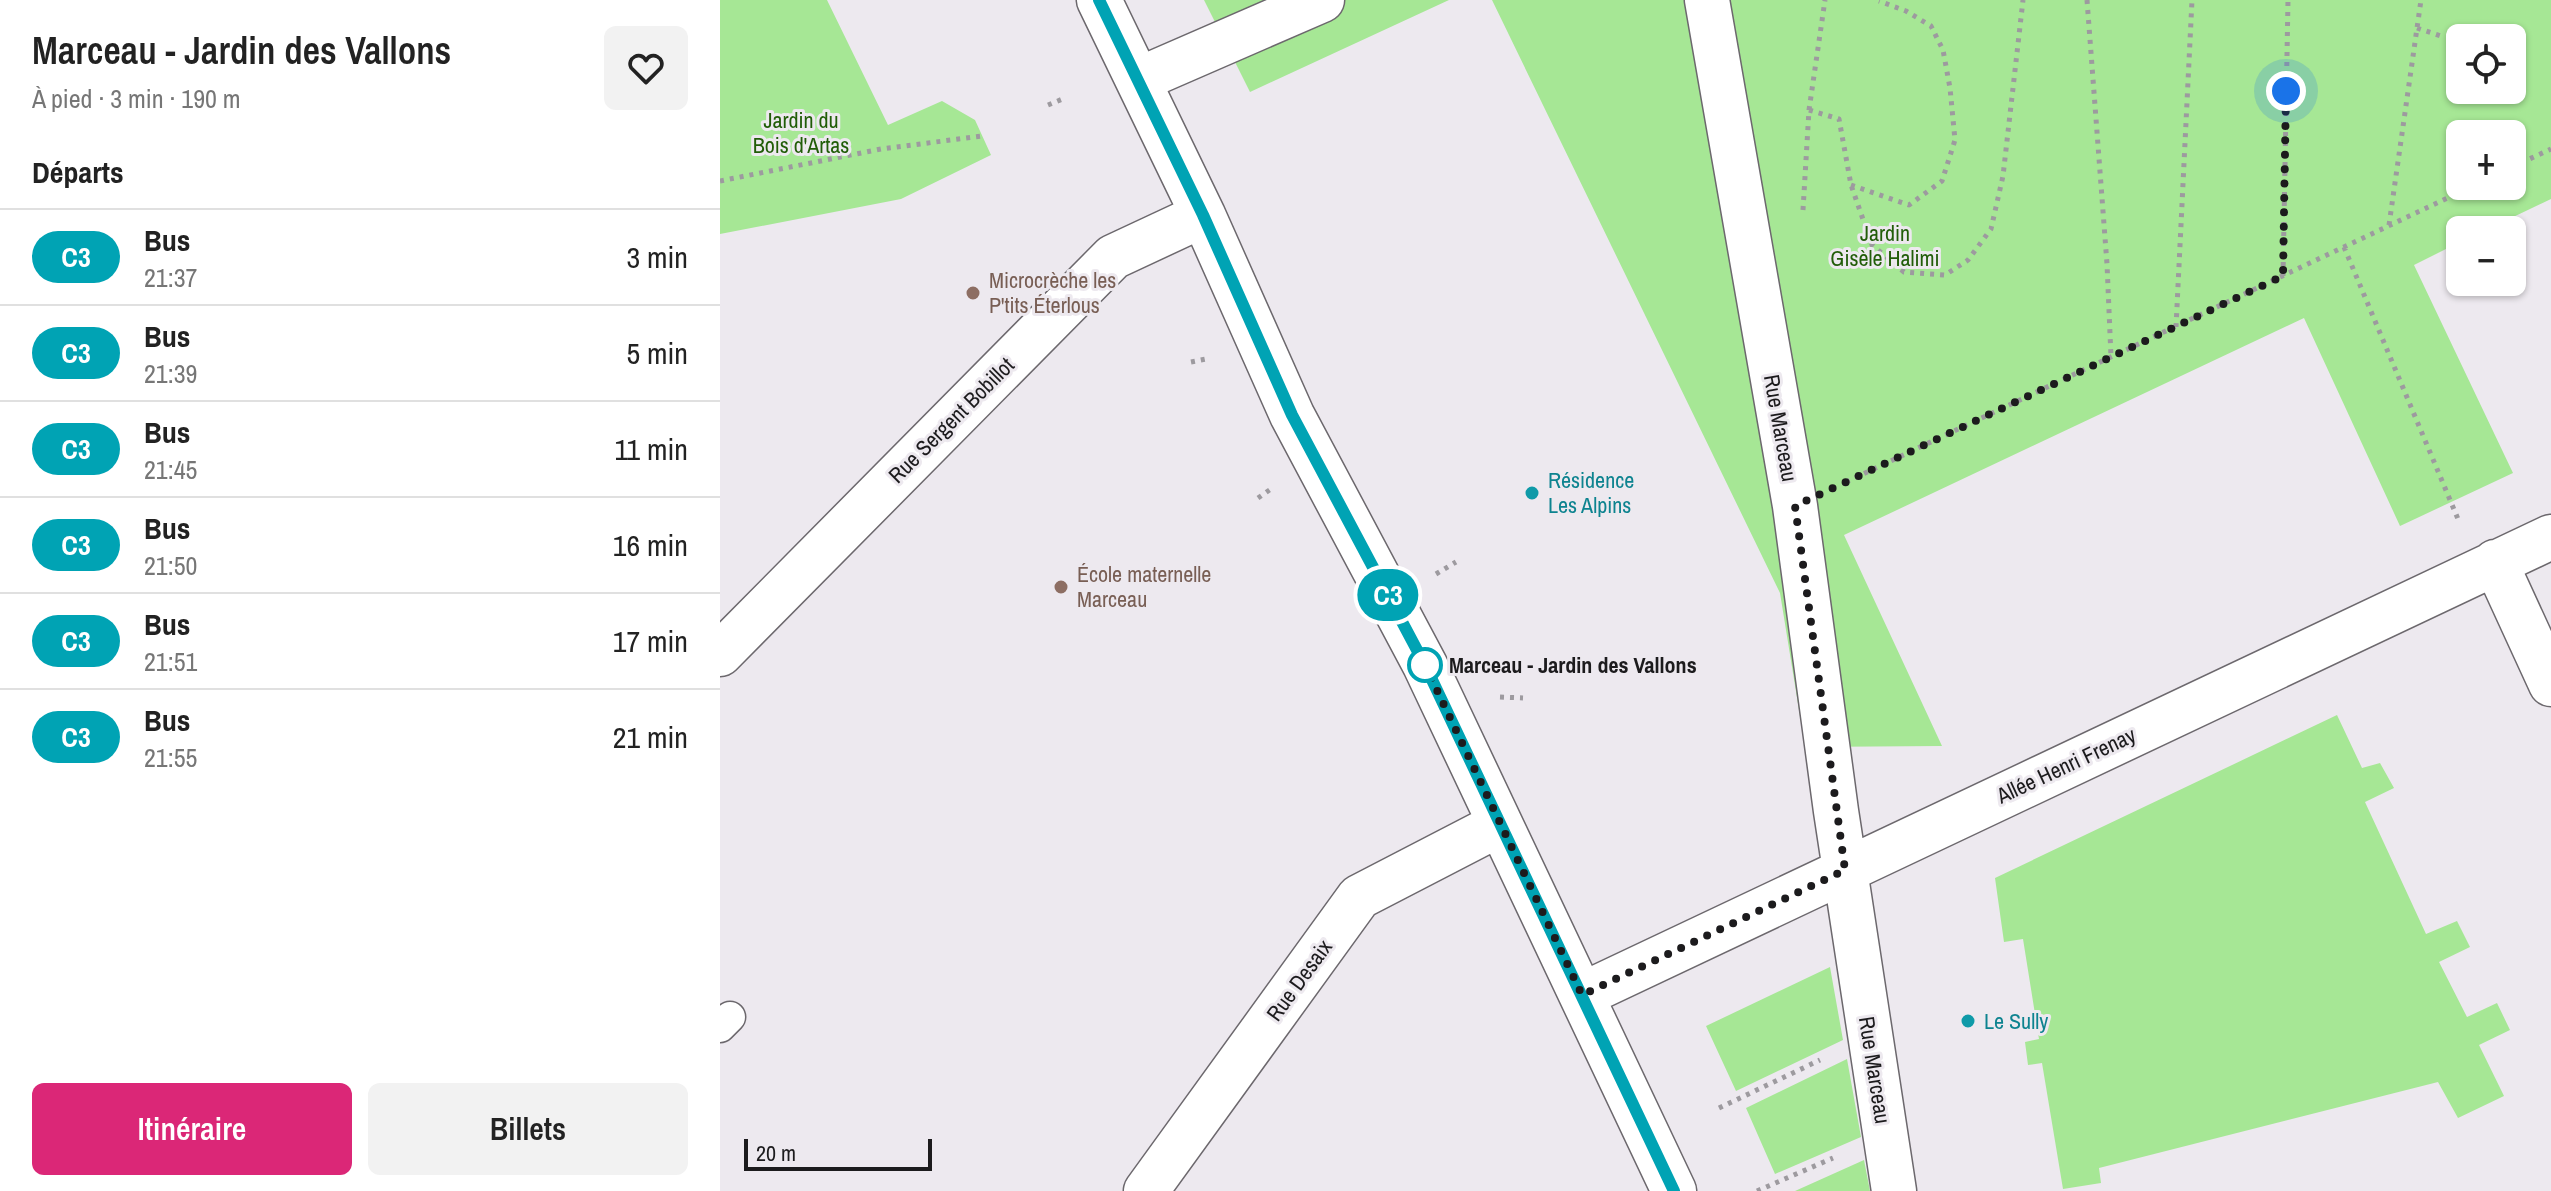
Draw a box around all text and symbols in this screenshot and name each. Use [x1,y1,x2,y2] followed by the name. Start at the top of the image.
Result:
[2446,24,2526,296] map controls
[2446,24,2526,104] button: locate
[32,25,451,76] text: Marceau - Jardin des Vallons
[604,26,688,110] button: heart
[2266,71,2306,111] your location
[32,81,241,116] text: À pied · 3 min · 190 m
[753,105,849,160] park label: Jardin du Bois d'Artas
[2446,120,2526,200] button: +
[32,152,124,192] text: Départs
[2446,216,2526,296] button: −
[1830,218,1940,273] park label: Jardin Gisèle Halimi
[144,220,190,260] text: Bus
[626,237,688,277] text: 3 min
[61,238,91,276] text: C3
[144,260,197,295] text: 21:37
[989,265,1116,320] place label: Microcrèche les P'tits Éterlous
[964,284,982,302] marker: Microcrèche les P'tits Éterlous
[144,316,190,356] text: Bus
[626,333,688,373] text: 5 min
[61,334,91,372] text: C3
[882,351,1020,489] street label: Rue Sergent Bobillot
[144,356,197,391] text: 21:39
[1757,372,1805,484] street label: Rue Marceau
[144,412,190,452] text: Bus
[615,429,688,469] text: 11 min
[61,430,91,468] text: C3
[144,452,197,487] text: 21:45
[1548,465,1634,520] place label: Résidence Les Alpins
[1523,484,1541,502] marker: Résidence Les Alpins
[144,508,190,548] text: Bus
[613,525,688,565] text: 16 min
[61,526,91,564] text: C3
[144,548,197,583] text: 21:50
[1077,559,1211,614] place label: École maternelle Marceau
[1352,569,1424,621] line badge: C3
[1373,576,1403,614] text: C3
[1052,578,1070,596] marker: École maternelle Marceau
[144,604,190,644] text: Bus
[613,621,688,661] text: 17 min
[61,622,91,660] text: C3
[144,644,197,679] text: 21:51
[1408,648,1442,682] marker: Marceau - Jardin des Vallons
[1449,650,1697,680] place label: Marceau - Jardin des Vallons
[144,700,190,740] text: Bus
[613,717,688,757] text: 21 min
[61,718,91,756] text: C3
[1991,720,2140,811] street label: Allée Henri Frenay
[144,740,197,775] text: 21:55
[1259,933,1339,1027] street label: Rue Desaix
[1984,1006,2048,1036] place label: Le Sully
[1959,1012,1977,1030] marker: Le Sully
[1852,1014,1898,1126] street label: Rue Marceau
[32,1083,352,1175] button: Itinéraire
[368,1083,688,1175] button: Billets
[744,1135,932,1171] scale bar
[756,1138,796,1168] text: 20 m

